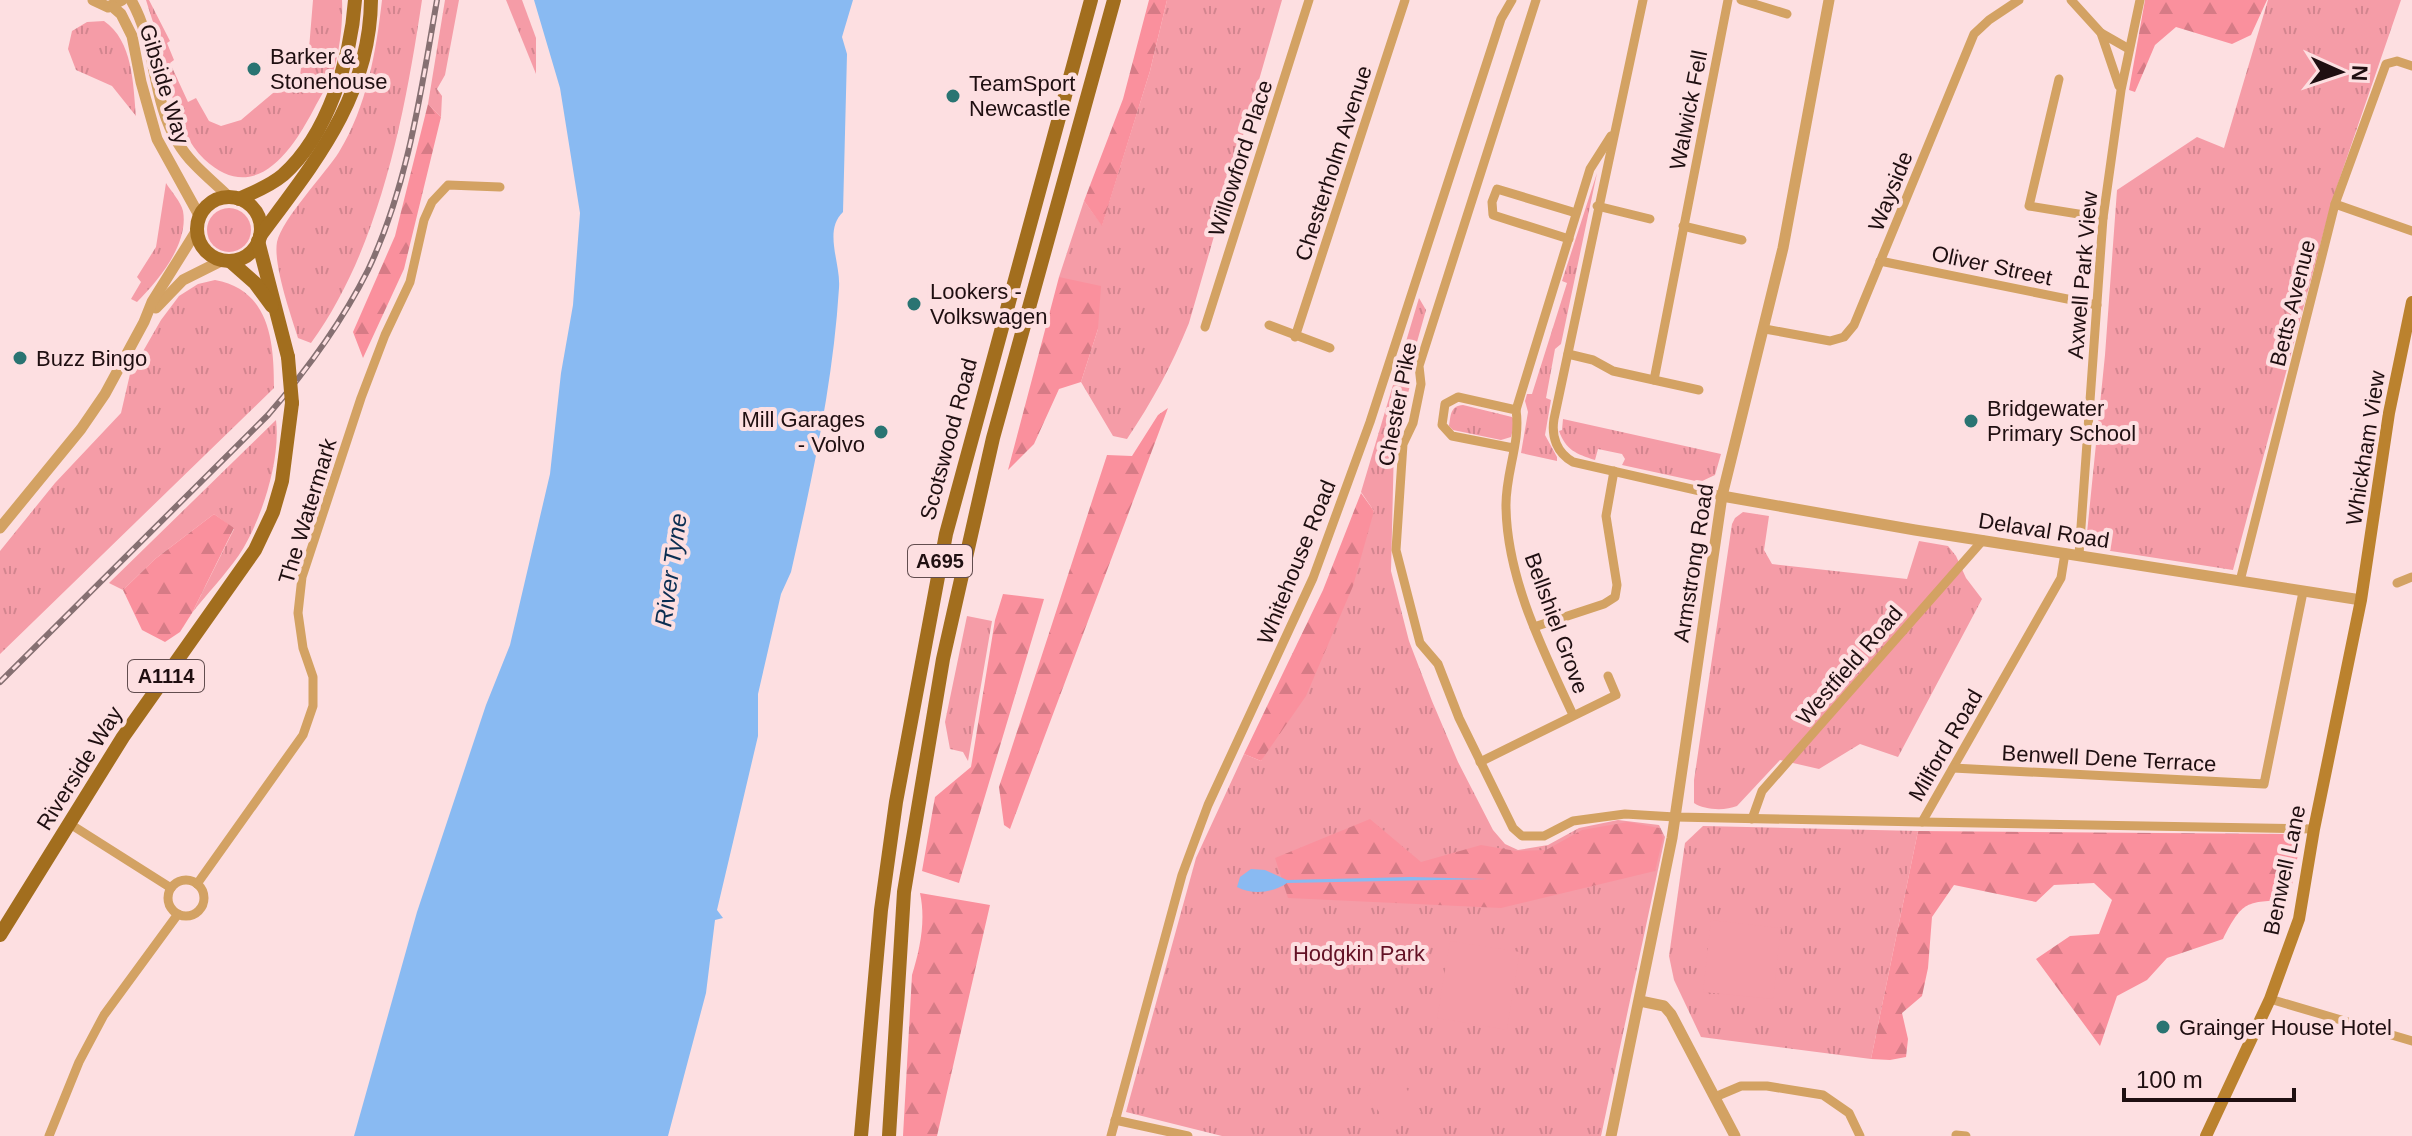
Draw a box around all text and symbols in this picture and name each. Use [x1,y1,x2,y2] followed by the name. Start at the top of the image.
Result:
[134,21,195,147] street label: Gibside Way
[2300,32,2380,112] north arrow
[270,44,387,94] place label: Barker & Stonehouse
[1665,48,1712,172] street label: Walwick Fell
[245,60,263,78] marker: Barker & Stonehouse
[1290,62,1377,264] street label: Chesterholm Avenue
[2347,64,2372,82] text: N
[969,71,1075,121] place label: TeamSport Newcastle
[1203,77,1277,239] street label: Willowford Place
[944,87,962,105] marker: TeamSport Newcastle
[1863,148,1918,235] street label: Wayside
[2063,190,2102,360] street label: Axwell Park View
[2265,237,2320,369] street label: Betts Avenue
[1930,241,2054,290] street label: Oliver Street
[930,279,1047,329] place label: Lookers - Volkswagen
[905,295,923,313] marker: Lookers - Volkswagen
[1373,340,1422,468] street label: Chester Pike
[36,346,147,371] place label: Buzz Bingo
[11,349,29,367] marker: Buzz Bingo
[915,356,982,523] street label: Scotswood Road
[2341,369,2390,527] street label: Whickham View
[1987,396,2136,446] place label: Bridgewater Primary School
[742,407,865,457] place label: Mill Garages - Volvo
[1962,412,1980,430] marker: Bridgewater Primary School
[872,423,890,441] marker: Mill Garages - Volvo
[273,434,342,587] street label: The Watermark
[1252,476,1341,648] street label: Whitehouse Road
[1669,482,1718,644] street label: Armstrong Road
[1977,508,2111,553] street label: Delaval Road
[649,511,692,628] water label: River Tyne
[908,545,972,577] road number: A695
[1519,549,1594,697] street label: Bellshiel Grove
[1791,601,1908,730] street label: Westfield Road
[128,660,204,692] road number: A1114
[1903,685,1987,806] street label: Milford Road
[31,702,127,835] street label: Riverside Way
[2001,740,2217,777] street label: Benwell Dene Terrace
[2259,803,2310,937] street label: Benwell Lane
[1293,941,1426,966] park label: Hodgkin Park
[2179,1015,2392,1040] place label: Grainger House Hotel
[2154,1018,2172,1036] marker: Grainger House Hotel
[2124,1052,2294,1102] scale bar
[2136,1066,2203,1093] text: 100 m

